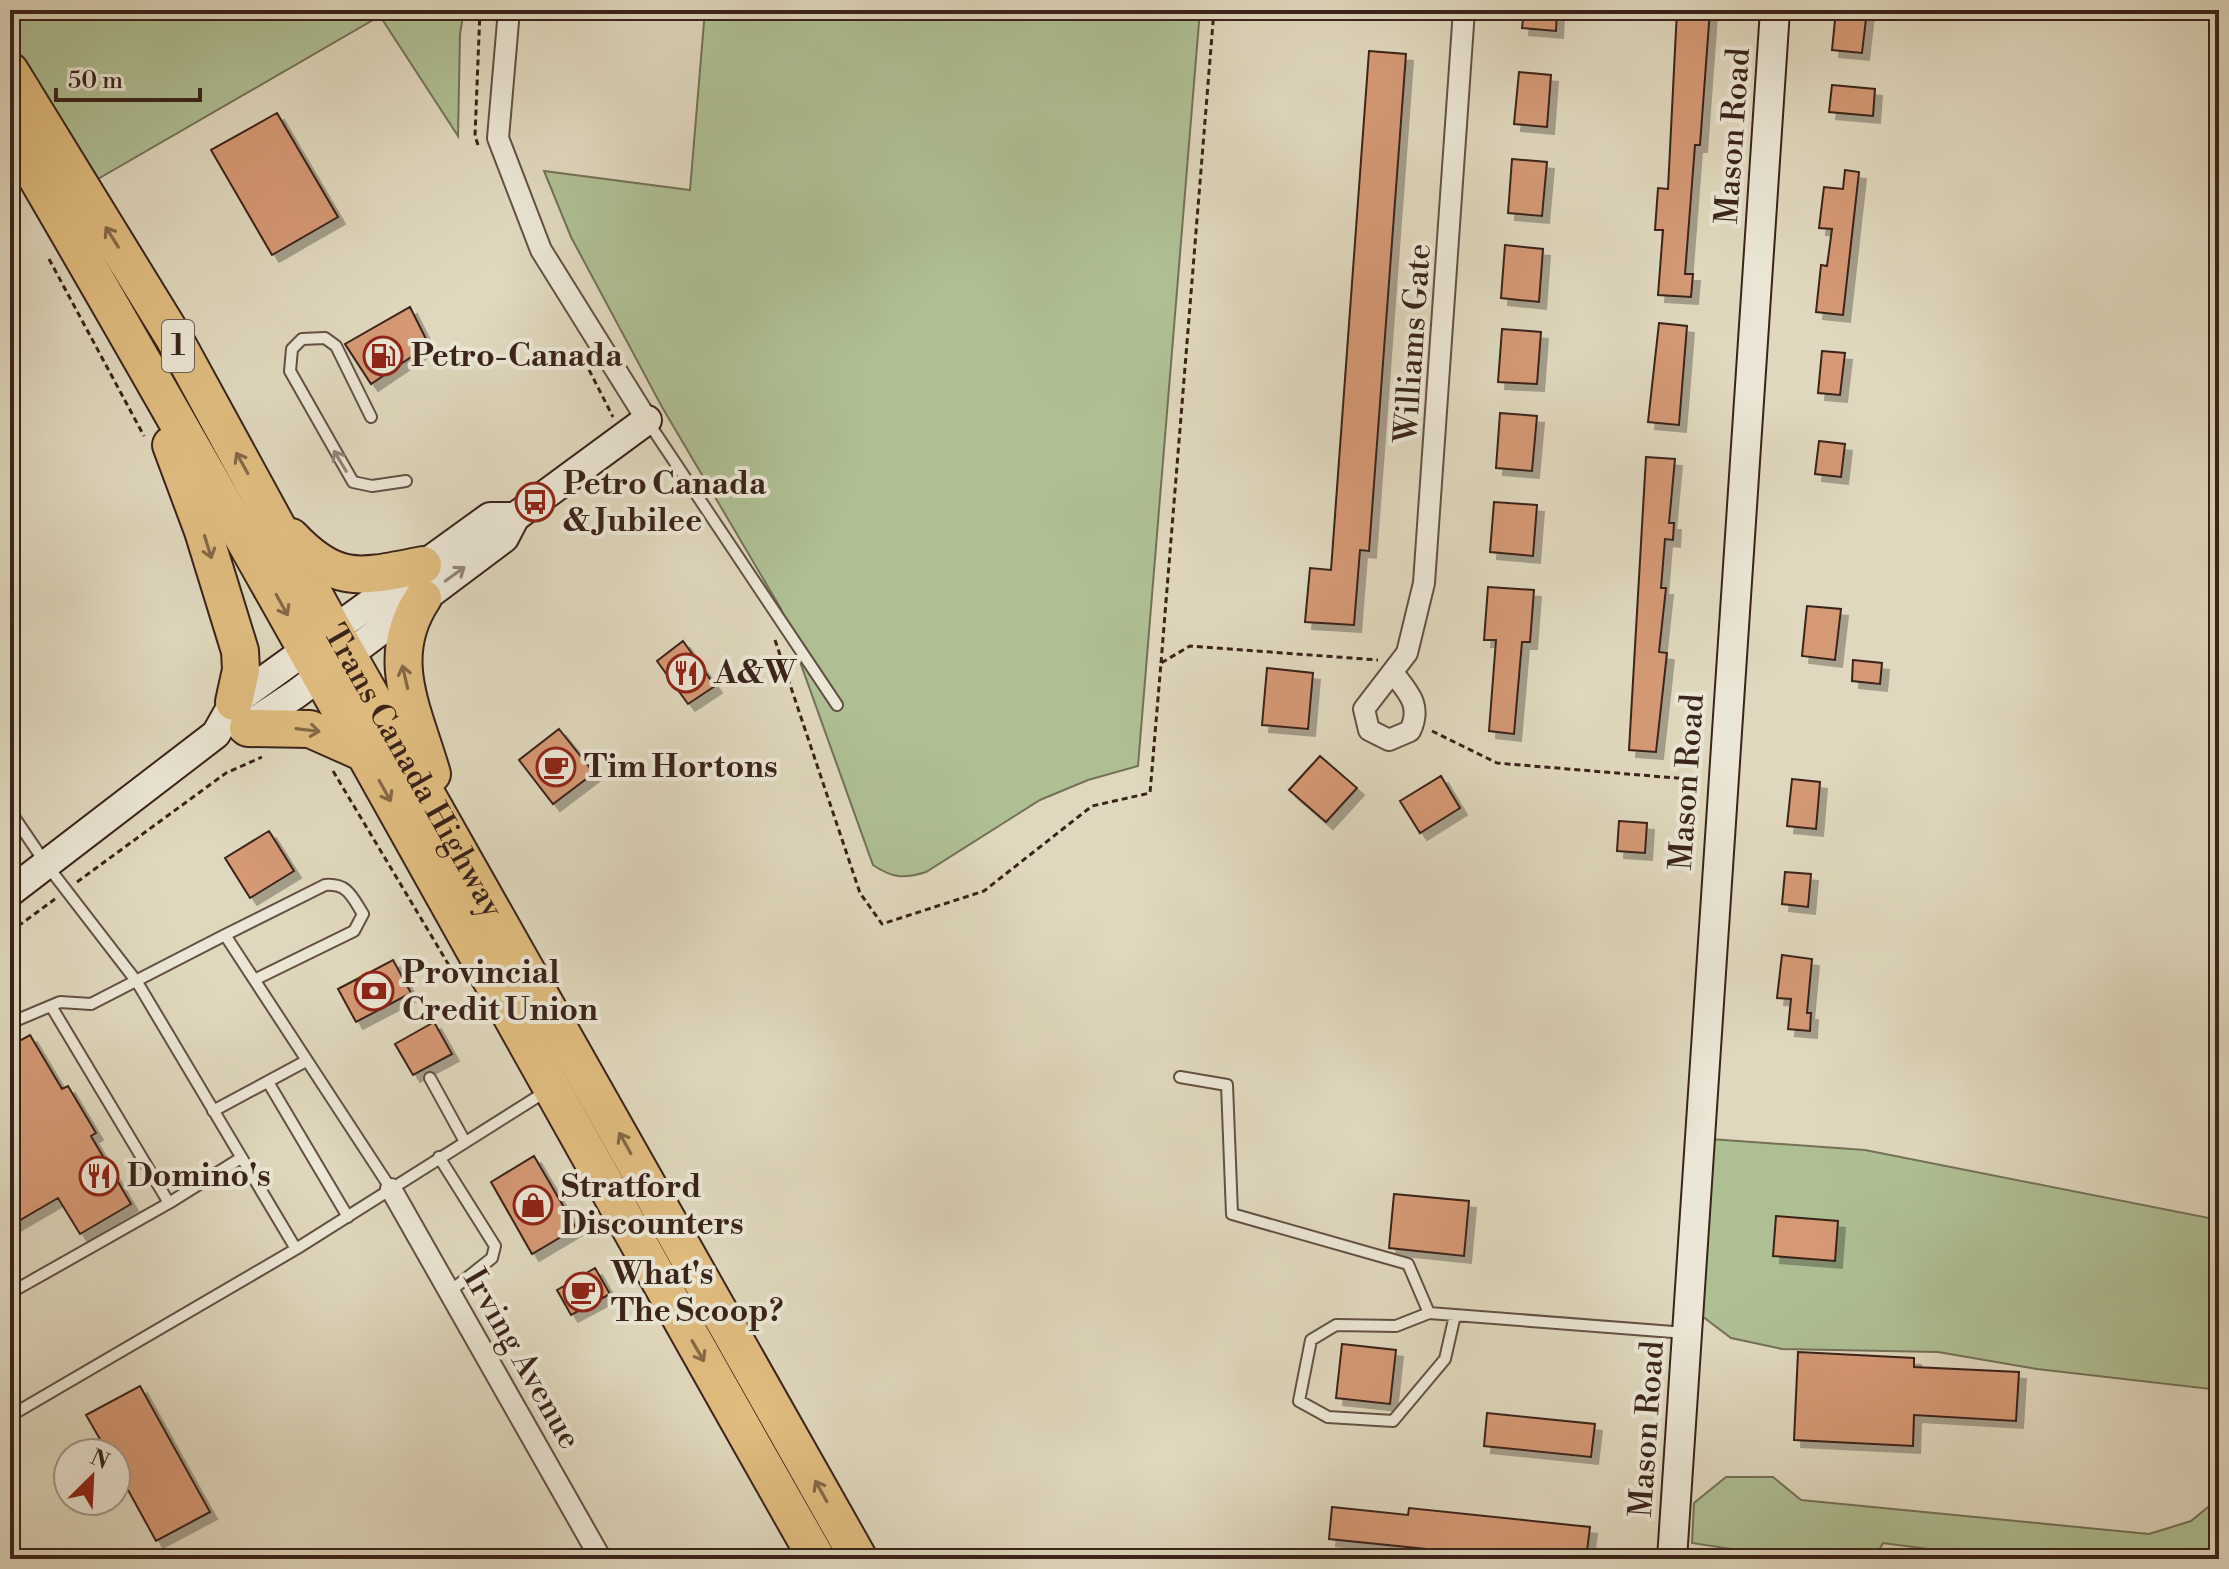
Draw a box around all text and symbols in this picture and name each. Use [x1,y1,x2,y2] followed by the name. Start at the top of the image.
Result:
[1707,47,1759,225] street label: Mason Road
[56,52,200,102] scale bar
[68,66,123,96] text: 50 m
[104,226,120,249] one-way arrow
[1386,242,1440,445] street label: Williams Gate
[162,320,194,372] road number: 1
[362,335,404,377] fuel station icon: Petro-Canada
[411,336,623,376] place label: Petro-Canada
[332,450,348,473] one-way arrow
[233,451,249,475] one-way arrow
[563,464,767,541] place label: Petro Canada & Jubilee
[514,481,556,523] bus stop icon: Petro Canada & Jubilee
[201,534,216,560] one-way arrow
[444,566,466,582] one-way arrow
[274,593,290,617] one-way arrow
[314,617,512,925] street label: Trans Canada Highway
[665,652,707,694] restaurant icon: A&W
[713,653,798,693] place label: A&W
[397,665,412,691] one-way arrow
[1661,693,1713,871] street label: Mason Road
[295,723,321,738] one-way arrow
[535,746,577,788] cafe icon: Tim Hortons
[584,747,778,787] place label: Tim Hortons
[378,778,393,802] one-way arrow
[402,953,598,1030] place label: Provincial Credit Union
[353,970,395,1012] bank icon: Provincial Credit Union
[616,1131,632,1155] one-way arrow
[78,1155,120,1197] restaurant icon: Domino's
[127,1156,271,1196] place label: Domino's
[561,1167,744,1244] place label: Stratford Discounters
[512,1184,554,1226] shop icon: Stratford Discounters
[610,1254,784,1331] place label: What's The Scoop?
[454,1262,590,1456] street label: Irving Avenue
[562,1271,604,1313] cafe icon: What's The Scoop?
[691,1339,706,1363] one-way arrow
[1621,1340,1673,1518] street label: Mason Road
[52,1437,132,1517] north arrow
[86,1444,114,1476] text: N
[813,1480,829,1503] one-way arrow

